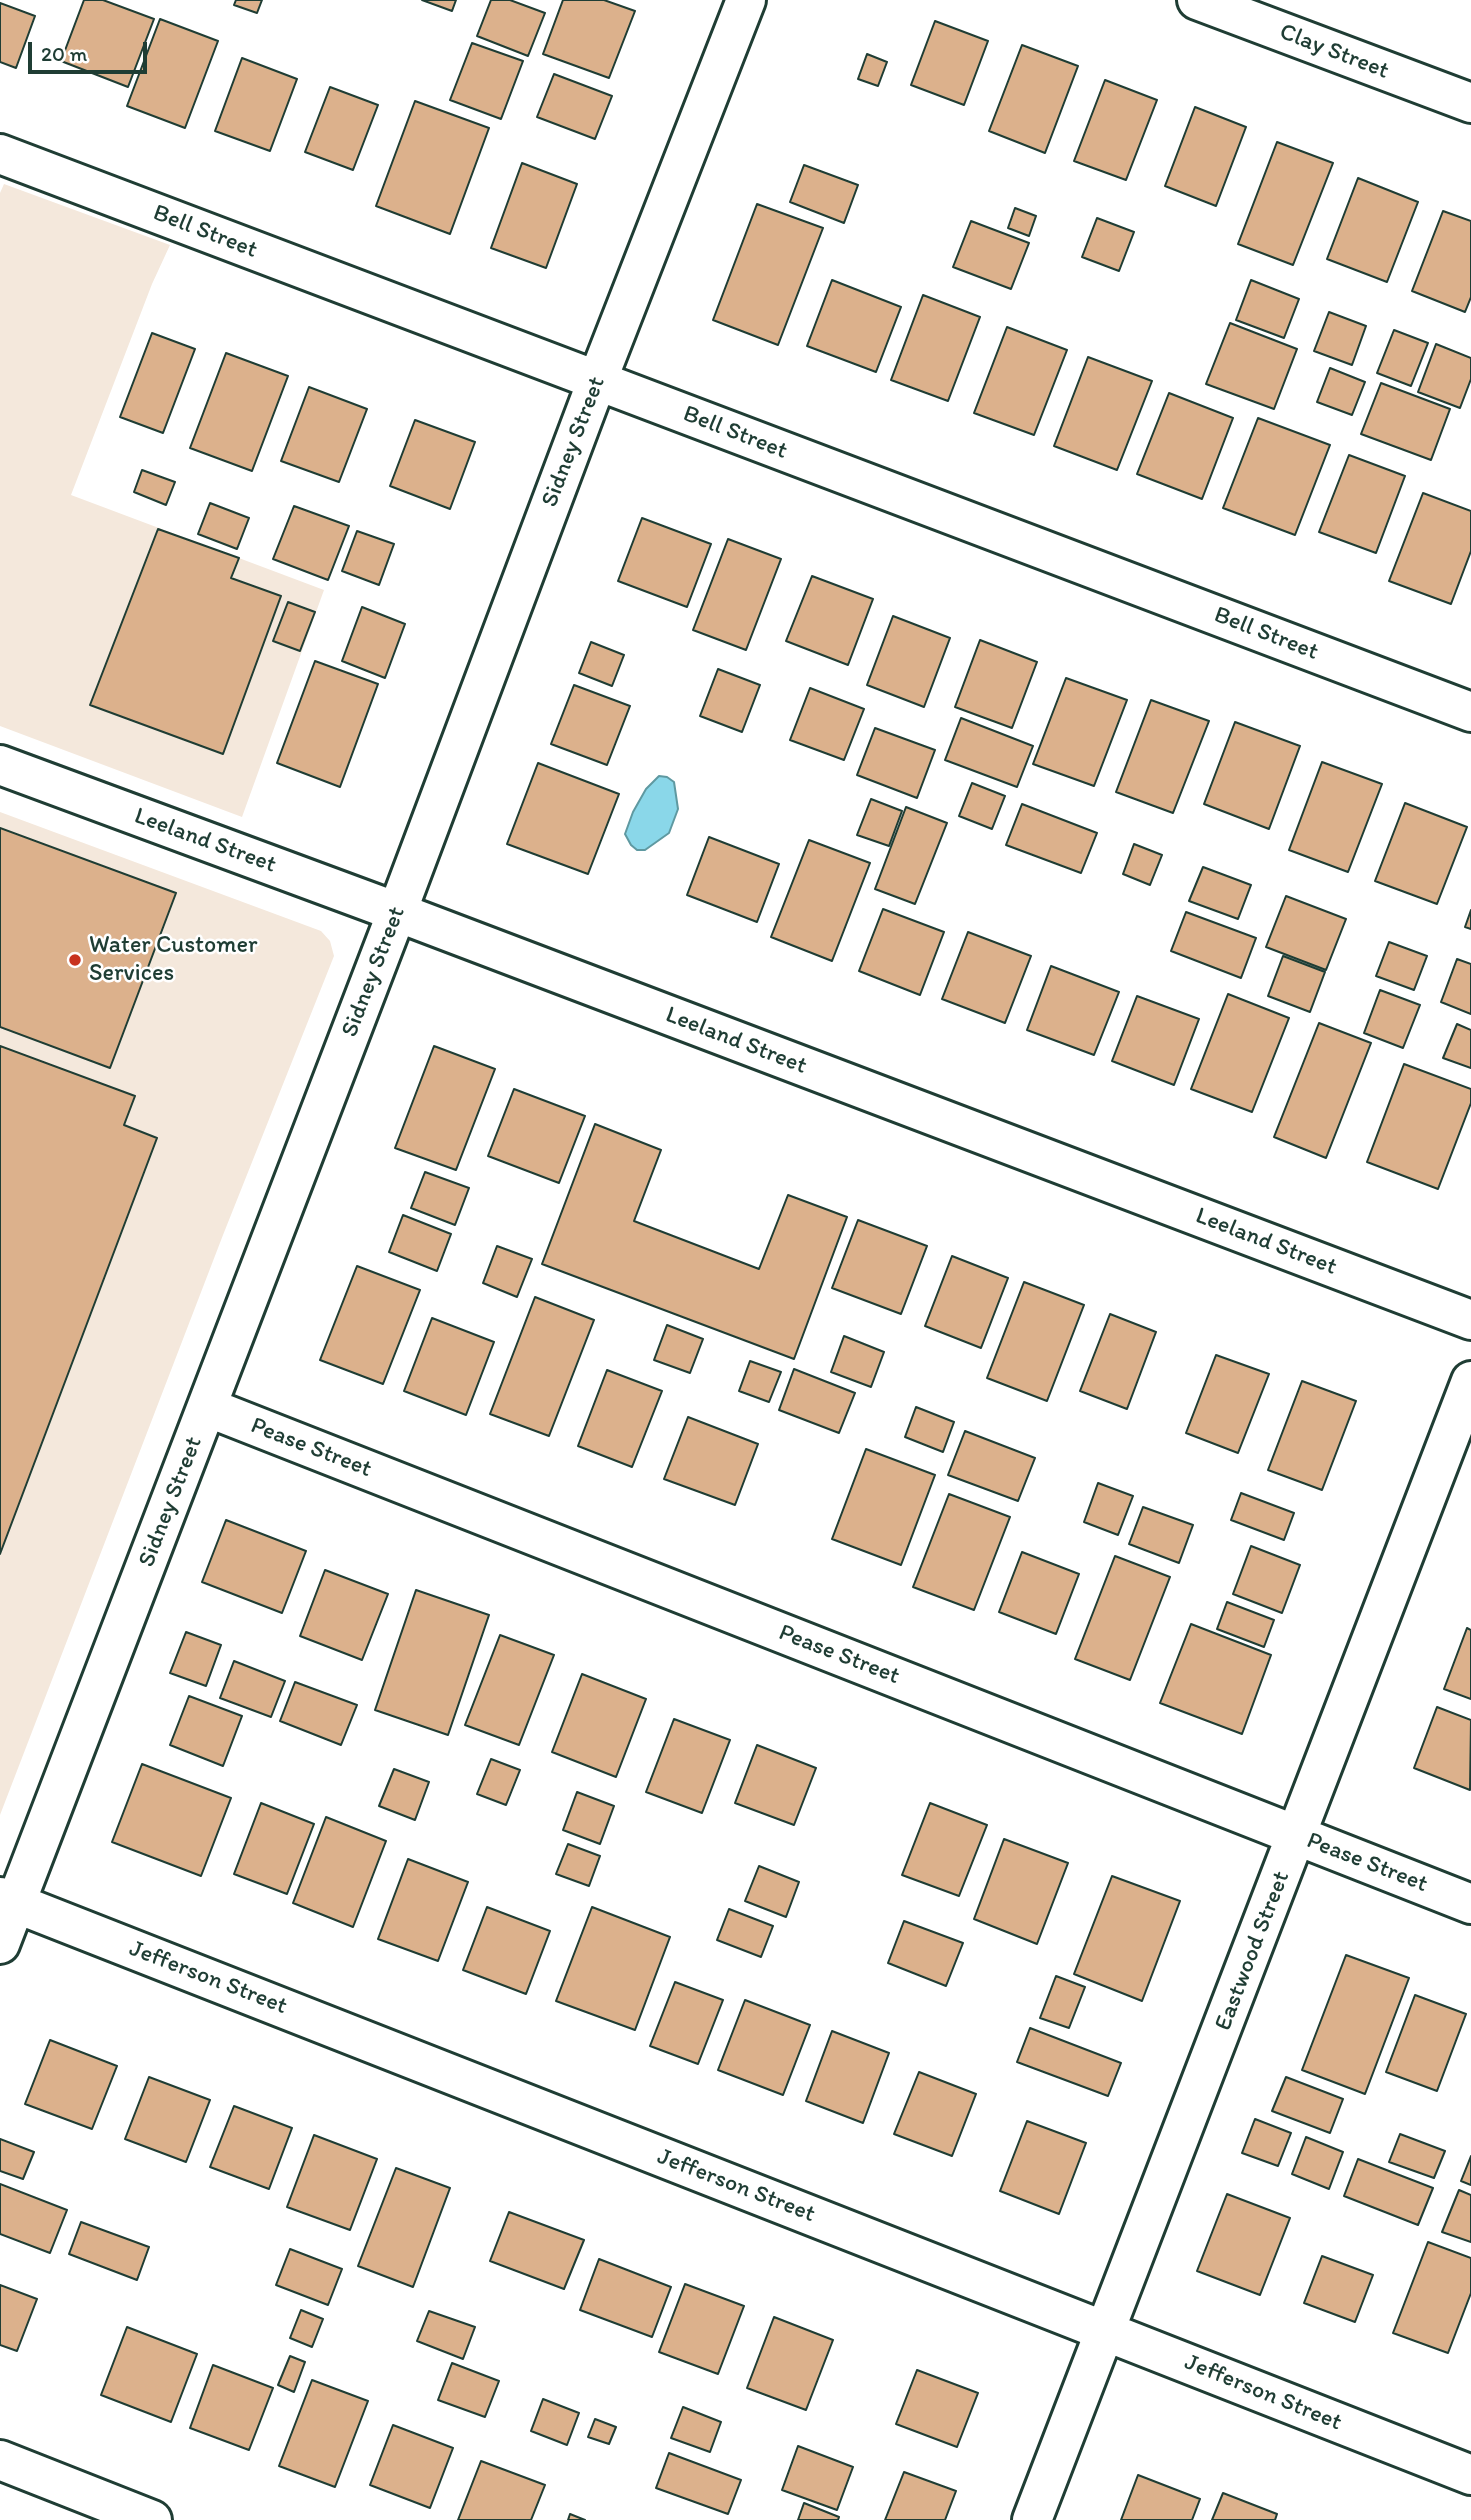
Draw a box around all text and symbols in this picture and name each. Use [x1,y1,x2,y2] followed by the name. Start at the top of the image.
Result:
[1275,18,1393,86] street label: Clay Street
[32,28,150,72] scale bar
[41,41,87,66] text: 20 m
[149,199,261,265] street label: Bell Street
[536,373,612,511] street label: Sidney Street
[679,400,791,466] street label: Bell Street
[1210,601,1322,667] street label: Bell Street
[130,802,280,880] street label: Leeland Street
[336,903,412,1041] street label: Sidney Street
[89,932,258,988] place label: Water Customer Services
[67,952,83,968] marker: Water Customer Services
[661,1001,811,1081] street label: Leeland Street
[1191,1202,1341,1282] street label: Leeland Street
[246,1412,376,1484] street label: Pease Street
[133,1433,209,1571] street label: Sidney Street
[774,1619,904,1691] street label: Pease Street
[1302,1827,1432,1899] street label: Pease Street
[1209,1867,1297,2035] street label: Eastwood Street
[125,1935,291,2021] street label: Jefferson Street
[653,2143,819,2229] street label: Jefferson Street
[1180,2348,1346,2438] street label: Jefferson Street

